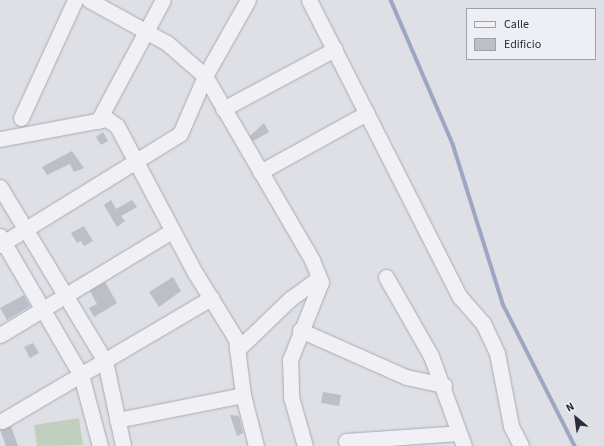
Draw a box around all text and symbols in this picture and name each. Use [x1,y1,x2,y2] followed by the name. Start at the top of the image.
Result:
[466,8,596,60] legend
[504,16,529,33] text: Calle
[504,36,541,53] text: Edificio
[556,398,596,438] north arrow
[563,399,577,415] text: N

